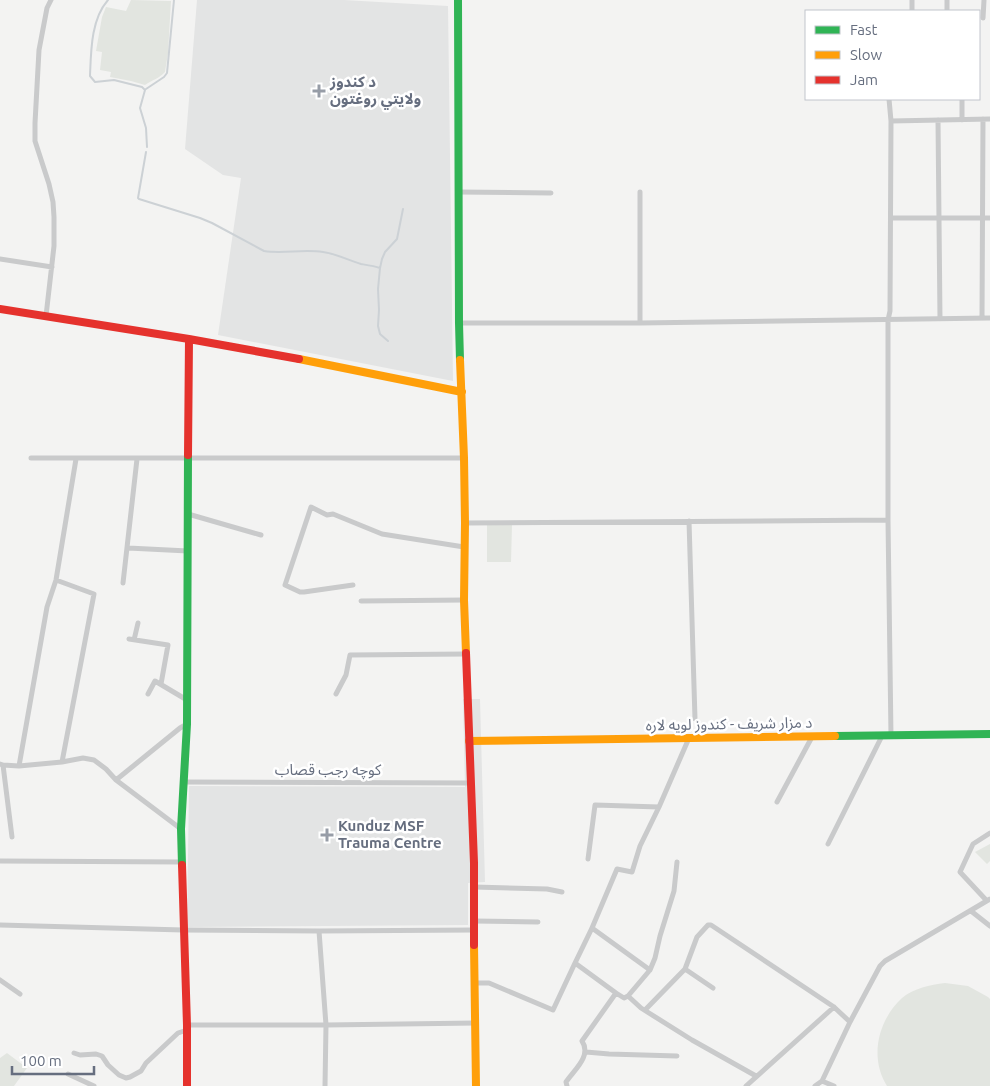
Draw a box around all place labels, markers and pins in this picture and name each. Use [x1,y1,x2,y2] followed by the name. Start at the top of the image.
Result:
[329,73,421,110] place label: د کندوز ولایتي روغتون
[312,84,326,98] marker: د کندوز ولایتي روغتون
[338,817,442,851] place label: Kunduz MSF Trauma Centre
[320,828,334,842] marker: Kunduz MSF Trauma Centre

